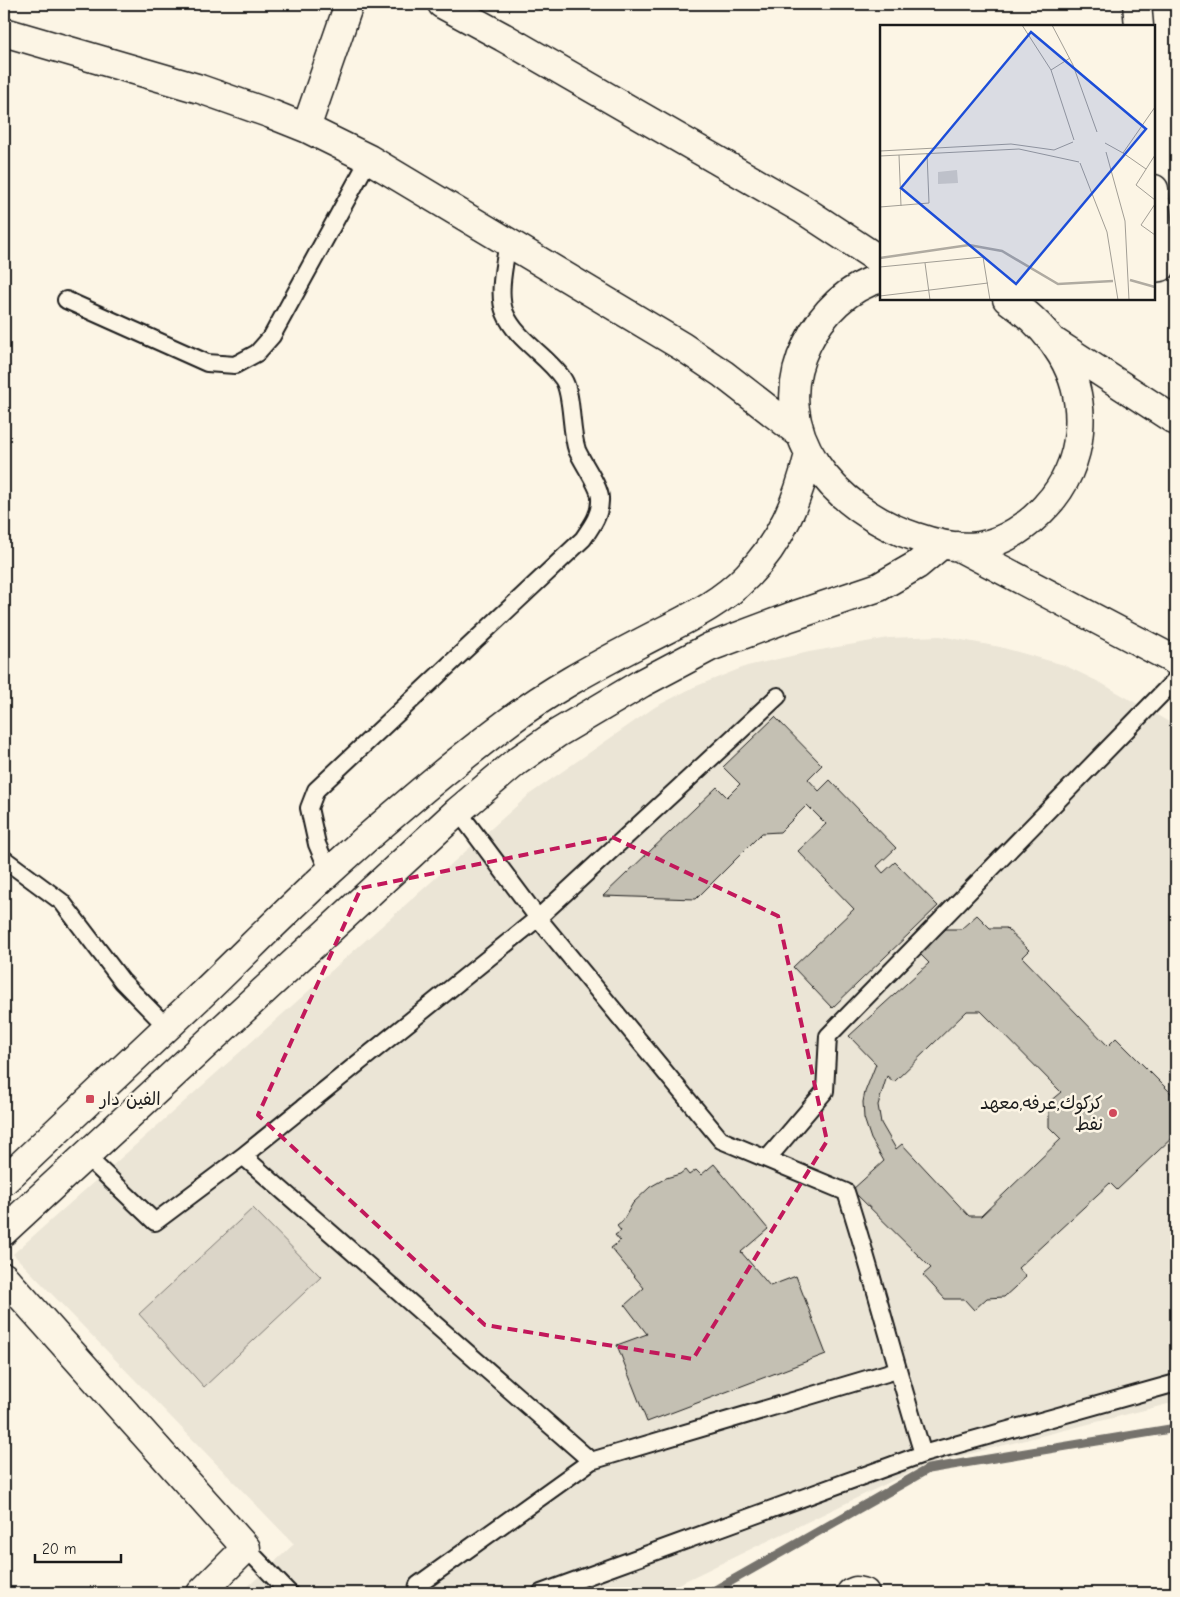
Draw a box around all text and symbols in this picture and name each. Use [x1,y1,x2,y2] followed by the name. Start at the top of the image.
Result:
[880,25,1155,300] inset map
[98,1089,161,1110] place label: الفين دار
[84,1093,96,1105] marker: الفين دار
[980,1093,1103,1135] place label: كركوك,عرفه,معهد نفط
[1107,1107,1119,1119] marker: كركوك,عرفه,معهد نفط
[35,1532,121,1564] scale bar
[42,1540,76,1558] text: 20 m

